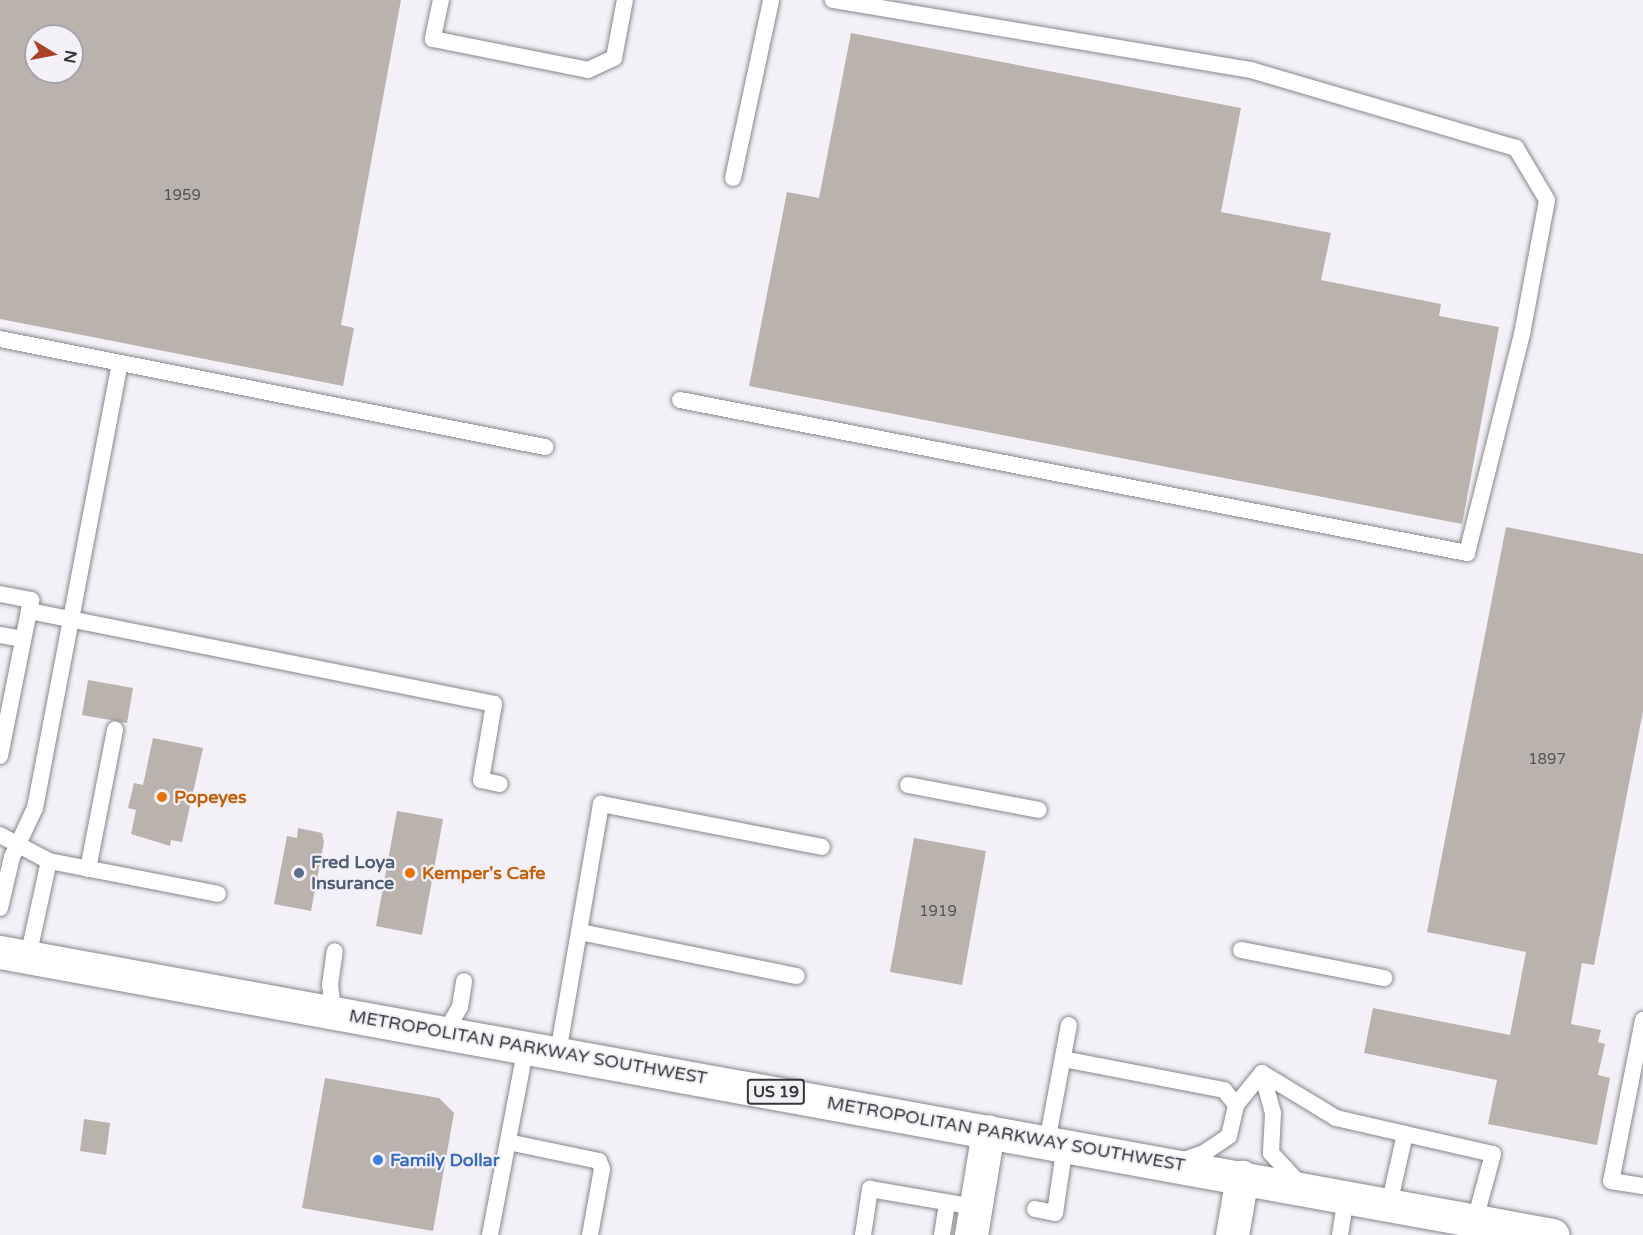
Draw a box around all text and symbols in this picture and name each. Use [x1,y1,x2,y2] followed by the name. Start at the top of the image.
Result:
[24,24,84,84] north arrow
[59,49,81,65] text: N
[163,187,201,205] house number: 1959
[1528,751,1566,769] house number: 1897
[174,786,247,808] place label: Popeyes
[155,790,169,804] marker: Popeyes
[311,852,395,894] place label: Fred Loya Insurance
[422,862,545,884] place label: Kemper's Cafe
[292,866,306,880] marker: Fred Loya Insurance
[403,866,417,880] marker: Kemper's Cafe
[919,903,957,921] house number: 1919
[347,1005,709,1089] street label: METROPOLITAN PARKWAY SOUTHWEST
[746,1079,806,1105] road number: US 19
[825,1092,1187,1176] street label: METROPOLITAN PARKWAY SOUTHWEST
[390,1149,500,1171] place label: Family Dollar
[371,1153,385,1167] marker: Family Dollar

